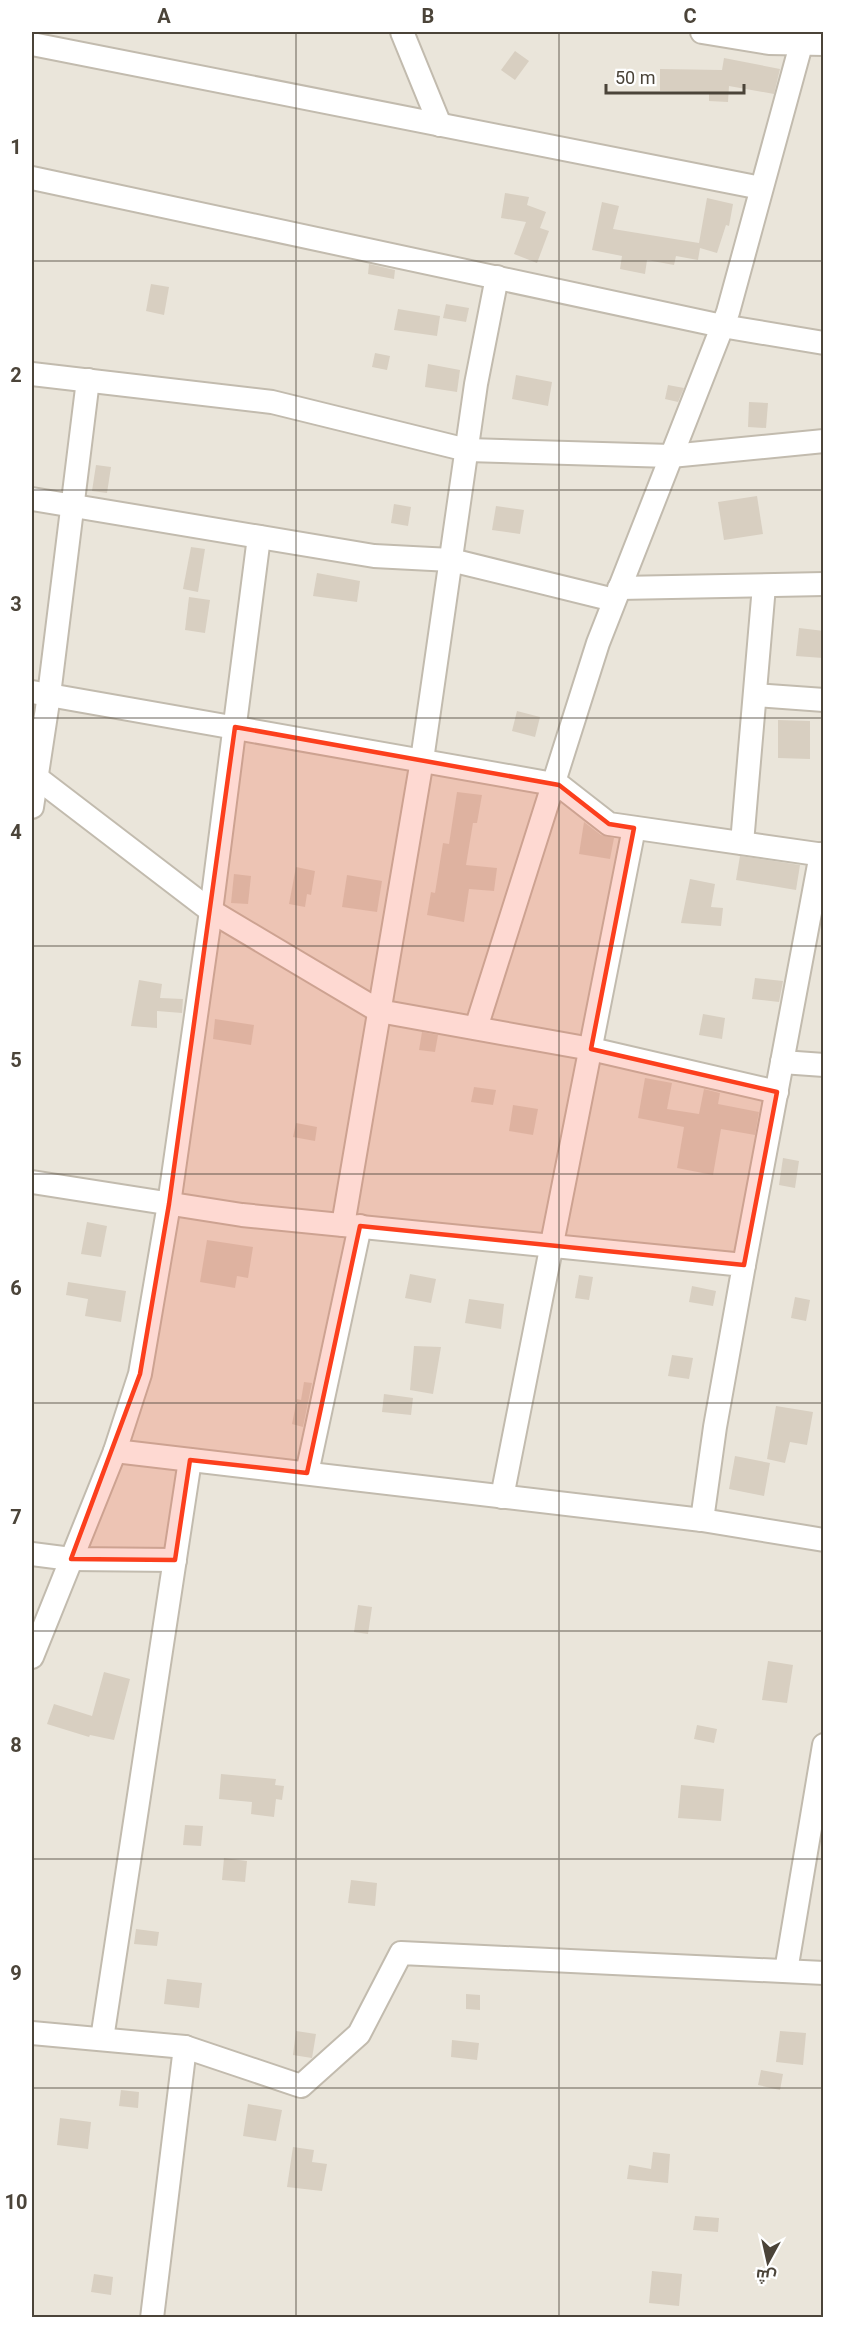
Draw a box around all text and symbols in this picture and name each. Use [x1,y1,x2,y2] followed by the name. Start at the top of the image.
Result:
[157,4,171,28] text: A
[422,4,434,28] text: B
[683,4,697,28] text: C
[606,57,744,95] scale bar
[615,67,655,88] text: 50 m
[10,135,22,159] text: 1
[10,363,22,387] text: 2
[10,592,22,616] text: 3
[10,820,22,844] text: 4
[10,1048,22,1072] text: 5
[10,1276,22,1300] text: 6
[10,1505,22,1529] text: 7
[10,1733,22,1757] text: 8
[10,1961,22,1985] text: 9
[5,2190,27,2214] text: 10
[738,2232,798,2292] north arrow
[754,2266,777,2287] text: ش

